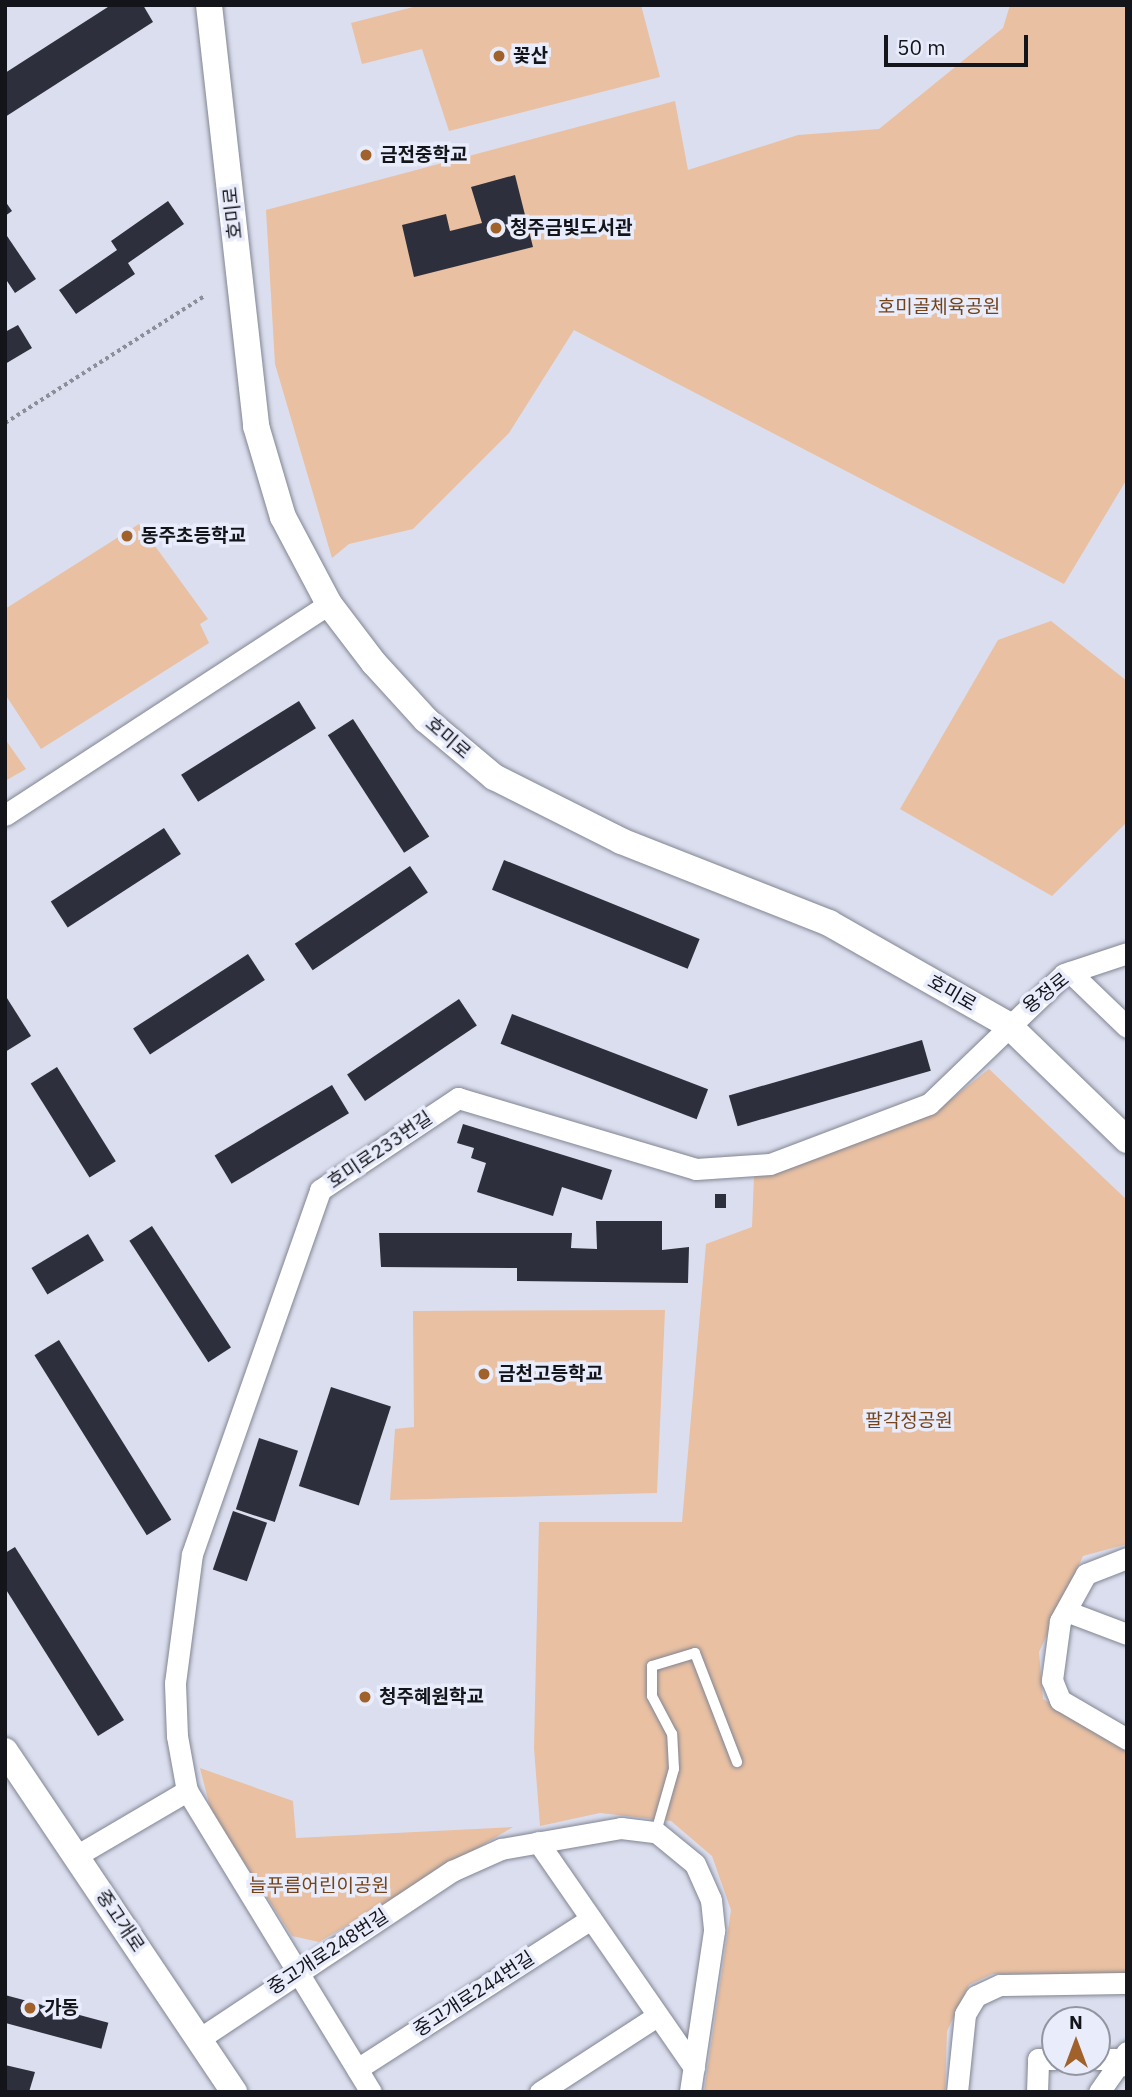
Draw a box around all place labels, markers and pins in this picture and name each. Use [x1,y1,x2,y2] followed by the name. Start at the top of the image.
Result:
[513,45,548,67] place label: 꽃산
[491,48,507,64] marker: 꽃산
[380,144,467,166] place label: 금전중학교
[358,147,374,163] marker: 금전중학교
[510,217,632,239] place label: 청주금빛도서관
[488,220,504,236] marker: 청주금빛도서관
[141,525,246,547] place label: 동주초등학교
[119,528,135,544] marker: 동주초등학교
[498,1363,603,1385] place label: 금천고등학교
[476,1366,492,1382] marker: 금천고등학교
[379,1686,484,1708] place label: 청주혜원학교
[357,1689,373,1705] marker: 청주혜원학교
[44,1997,79,2019] place label: 가동
[22,2000,38,2016] marker: 가동

